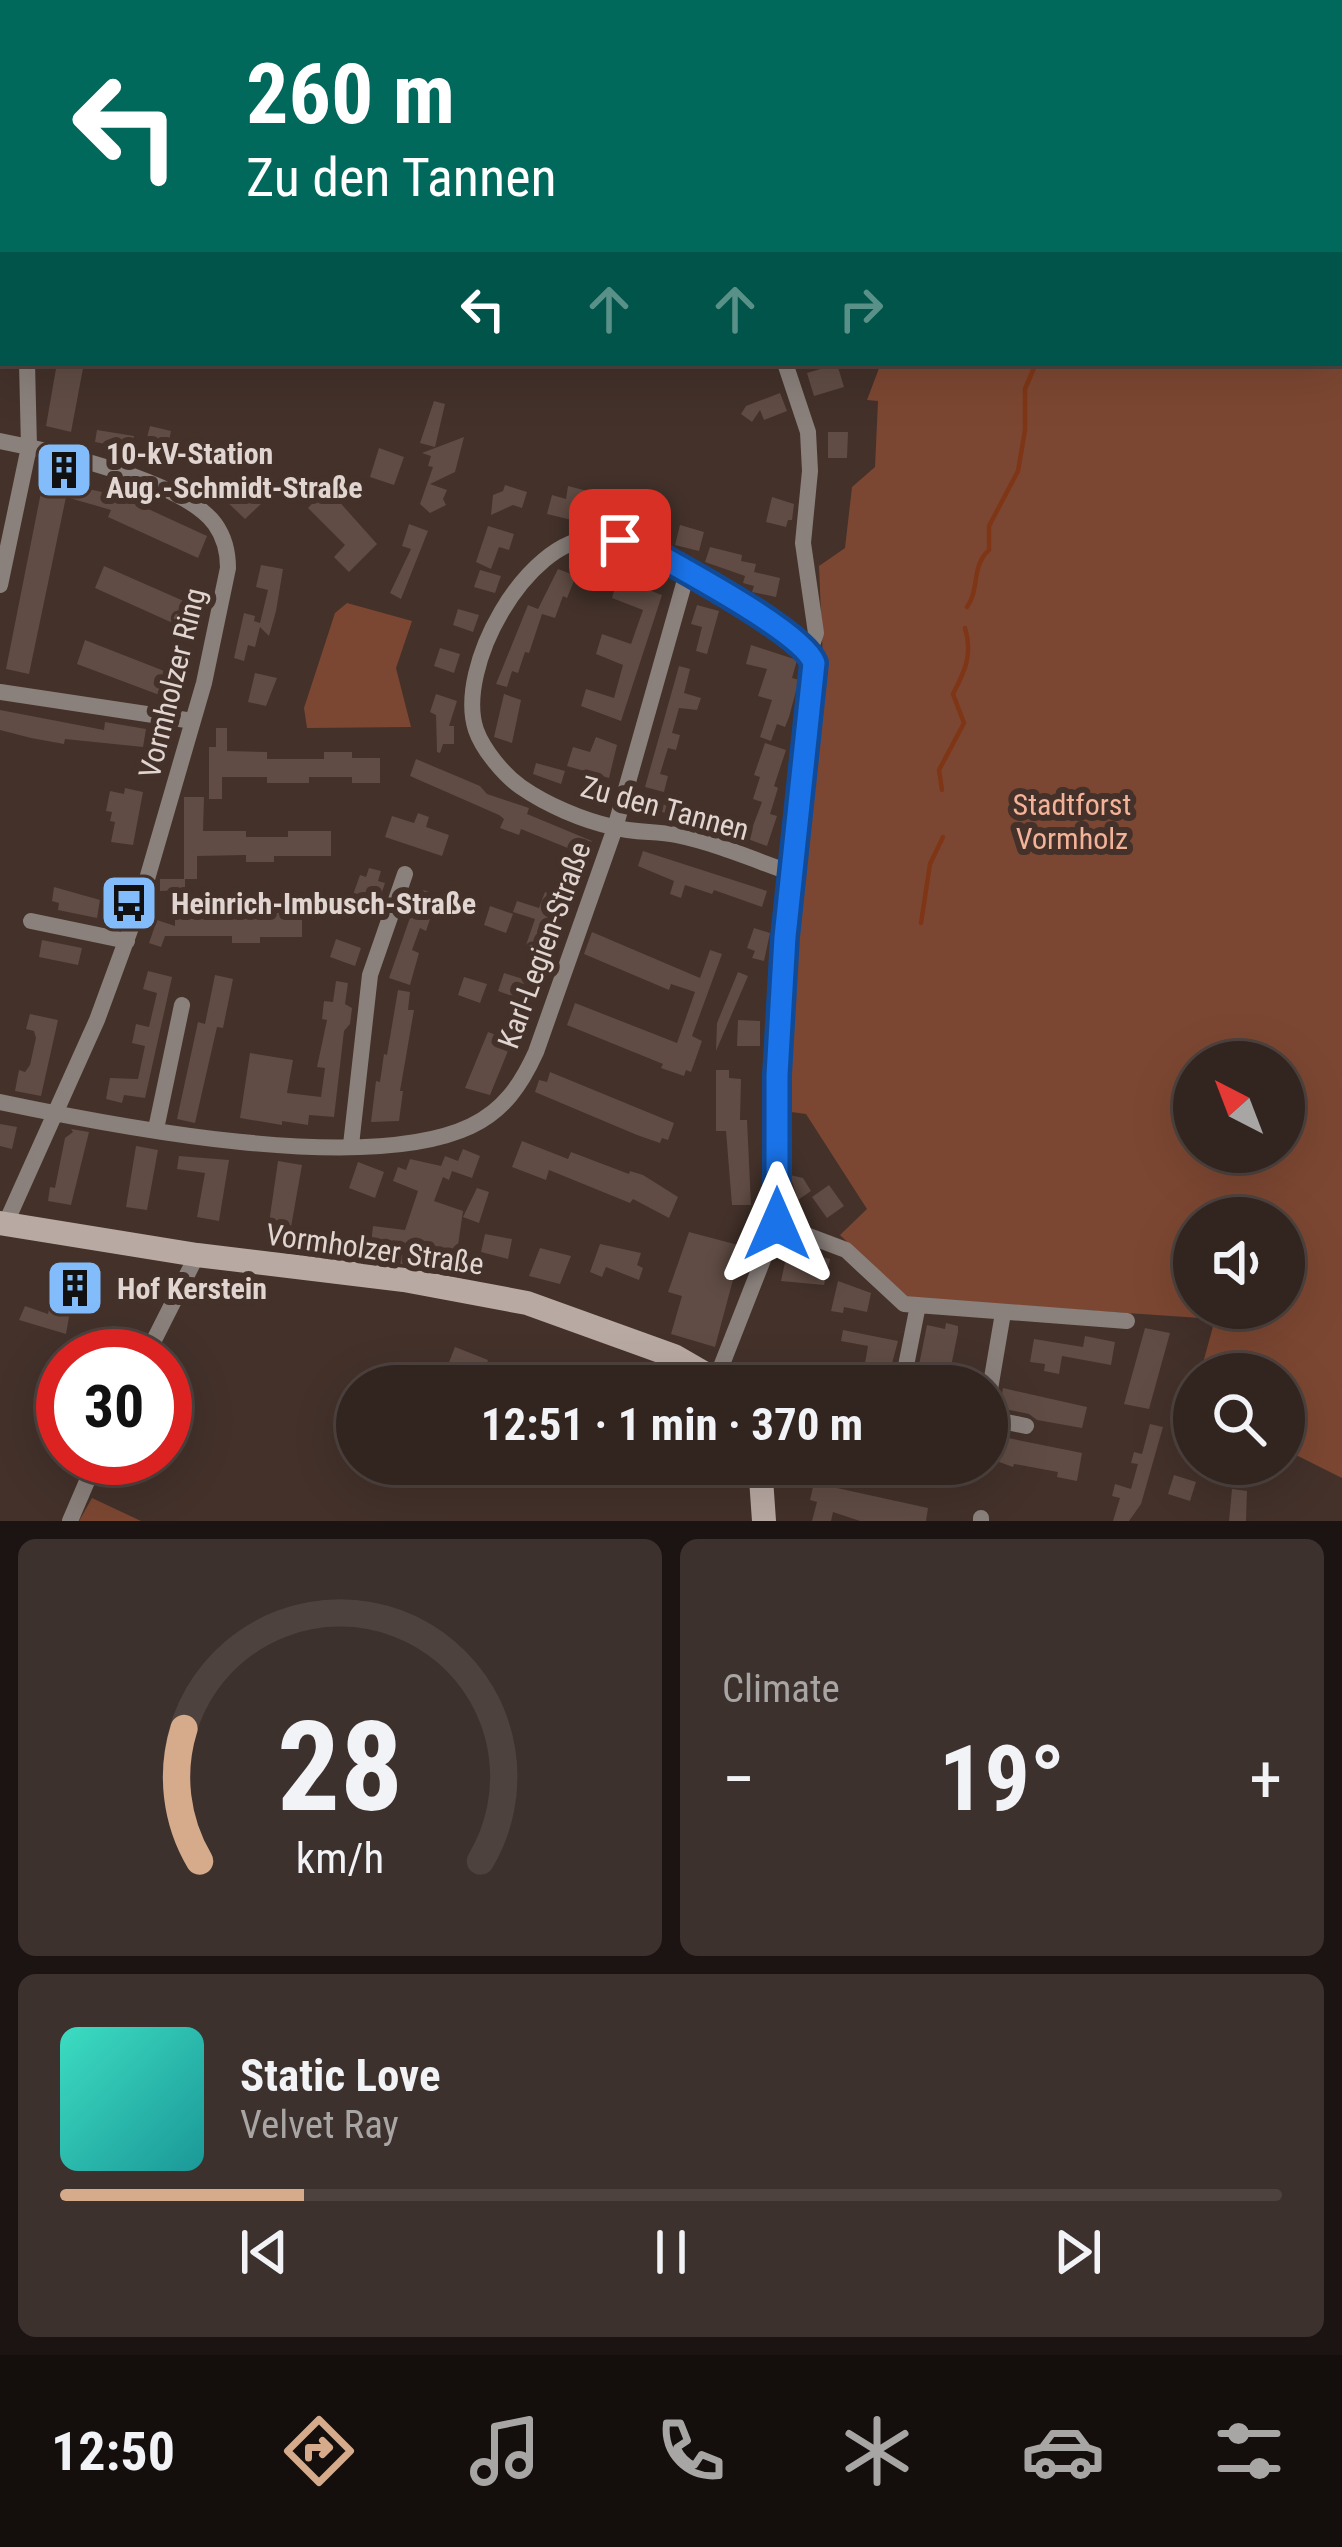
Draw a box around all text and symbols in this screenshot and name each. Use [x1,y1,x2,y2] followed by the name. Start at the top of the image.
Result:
[246,45,455,144] text: 260 m
[48,48,204,204] icon: left
[246,146,557,209] text: Zu den Tannen
[450,276,516,342] icon: left
[576,276,642,342] icon: ahead
[702,276,768,342] icon: ahead
[828,276,894,342] icon: right
[106,436,363,505] place label: 10-kV-Station Aug.-Schmidt-Straße
[33,439,95,501] building icon: 10-kV-Station Aug.-Schmidt-Straße
[569,489,671,591] pin
[587,507,653,573] icon: arrive
[131,584,213,782] street label: Vormholzer Ring
[577,769,753,847] street label: Zu den Tannen
[1013,787,1131,856] park label: Stadtforst Vormholz
[490,837,598,1053] street label: Karl-Legien-Straße
[98,872,160,934] bus stop icon: Heinrich-Imbusch-Straße
[171,886,476,921] place label: Heinrich-Imbusch-Straße
[1173,1041,1305,1173] north arrow
[1173,1041,1305,1485] map controls
[714,1161,840,1287] position arrow
[1173,1197,1305,1329] button: sound
[264,1216,486,1282] street label: Vormholzer Straße
[44,1257,106,1319] building icon: Hof Kerstein
[117,1271,267,1306] place label: Hof Kerstein
[36,1329,192,1485] speed limit sign: 30
[1173,1353,1305,1485] button: search
[481,1398,863,1451] text: 12:51 · 1 min · 370 m
[722,1666,840,1712] text: Climate
[277,1694,403,1840] text: 28
[939,1727,1065,1832] text: 19°
[722,1741,755,1818] text: −
[1249,1741,1282,1818] text: +
[296,1832,384,1882] text: km/h
[240,2049,441,2102] text: Static Love
[240,2102,399,2148] text: Velvet Ray
[231,2219,297,2285] icon: previous
[638,2219,704,2285] icon: pause
[1045,2219,1111,2285] icon: next
[277,2409,361,2493] icon: directions
[463,2409,547,2493] icon: music
[649,2409,733,2493] icon: phone
[835,2409,919,2493] icon: climate
[1021,2409,1105,2493] icon: car
[1207,2409,1291,2493] icon: filters
[51,2420,175,2483] text: 12:50

